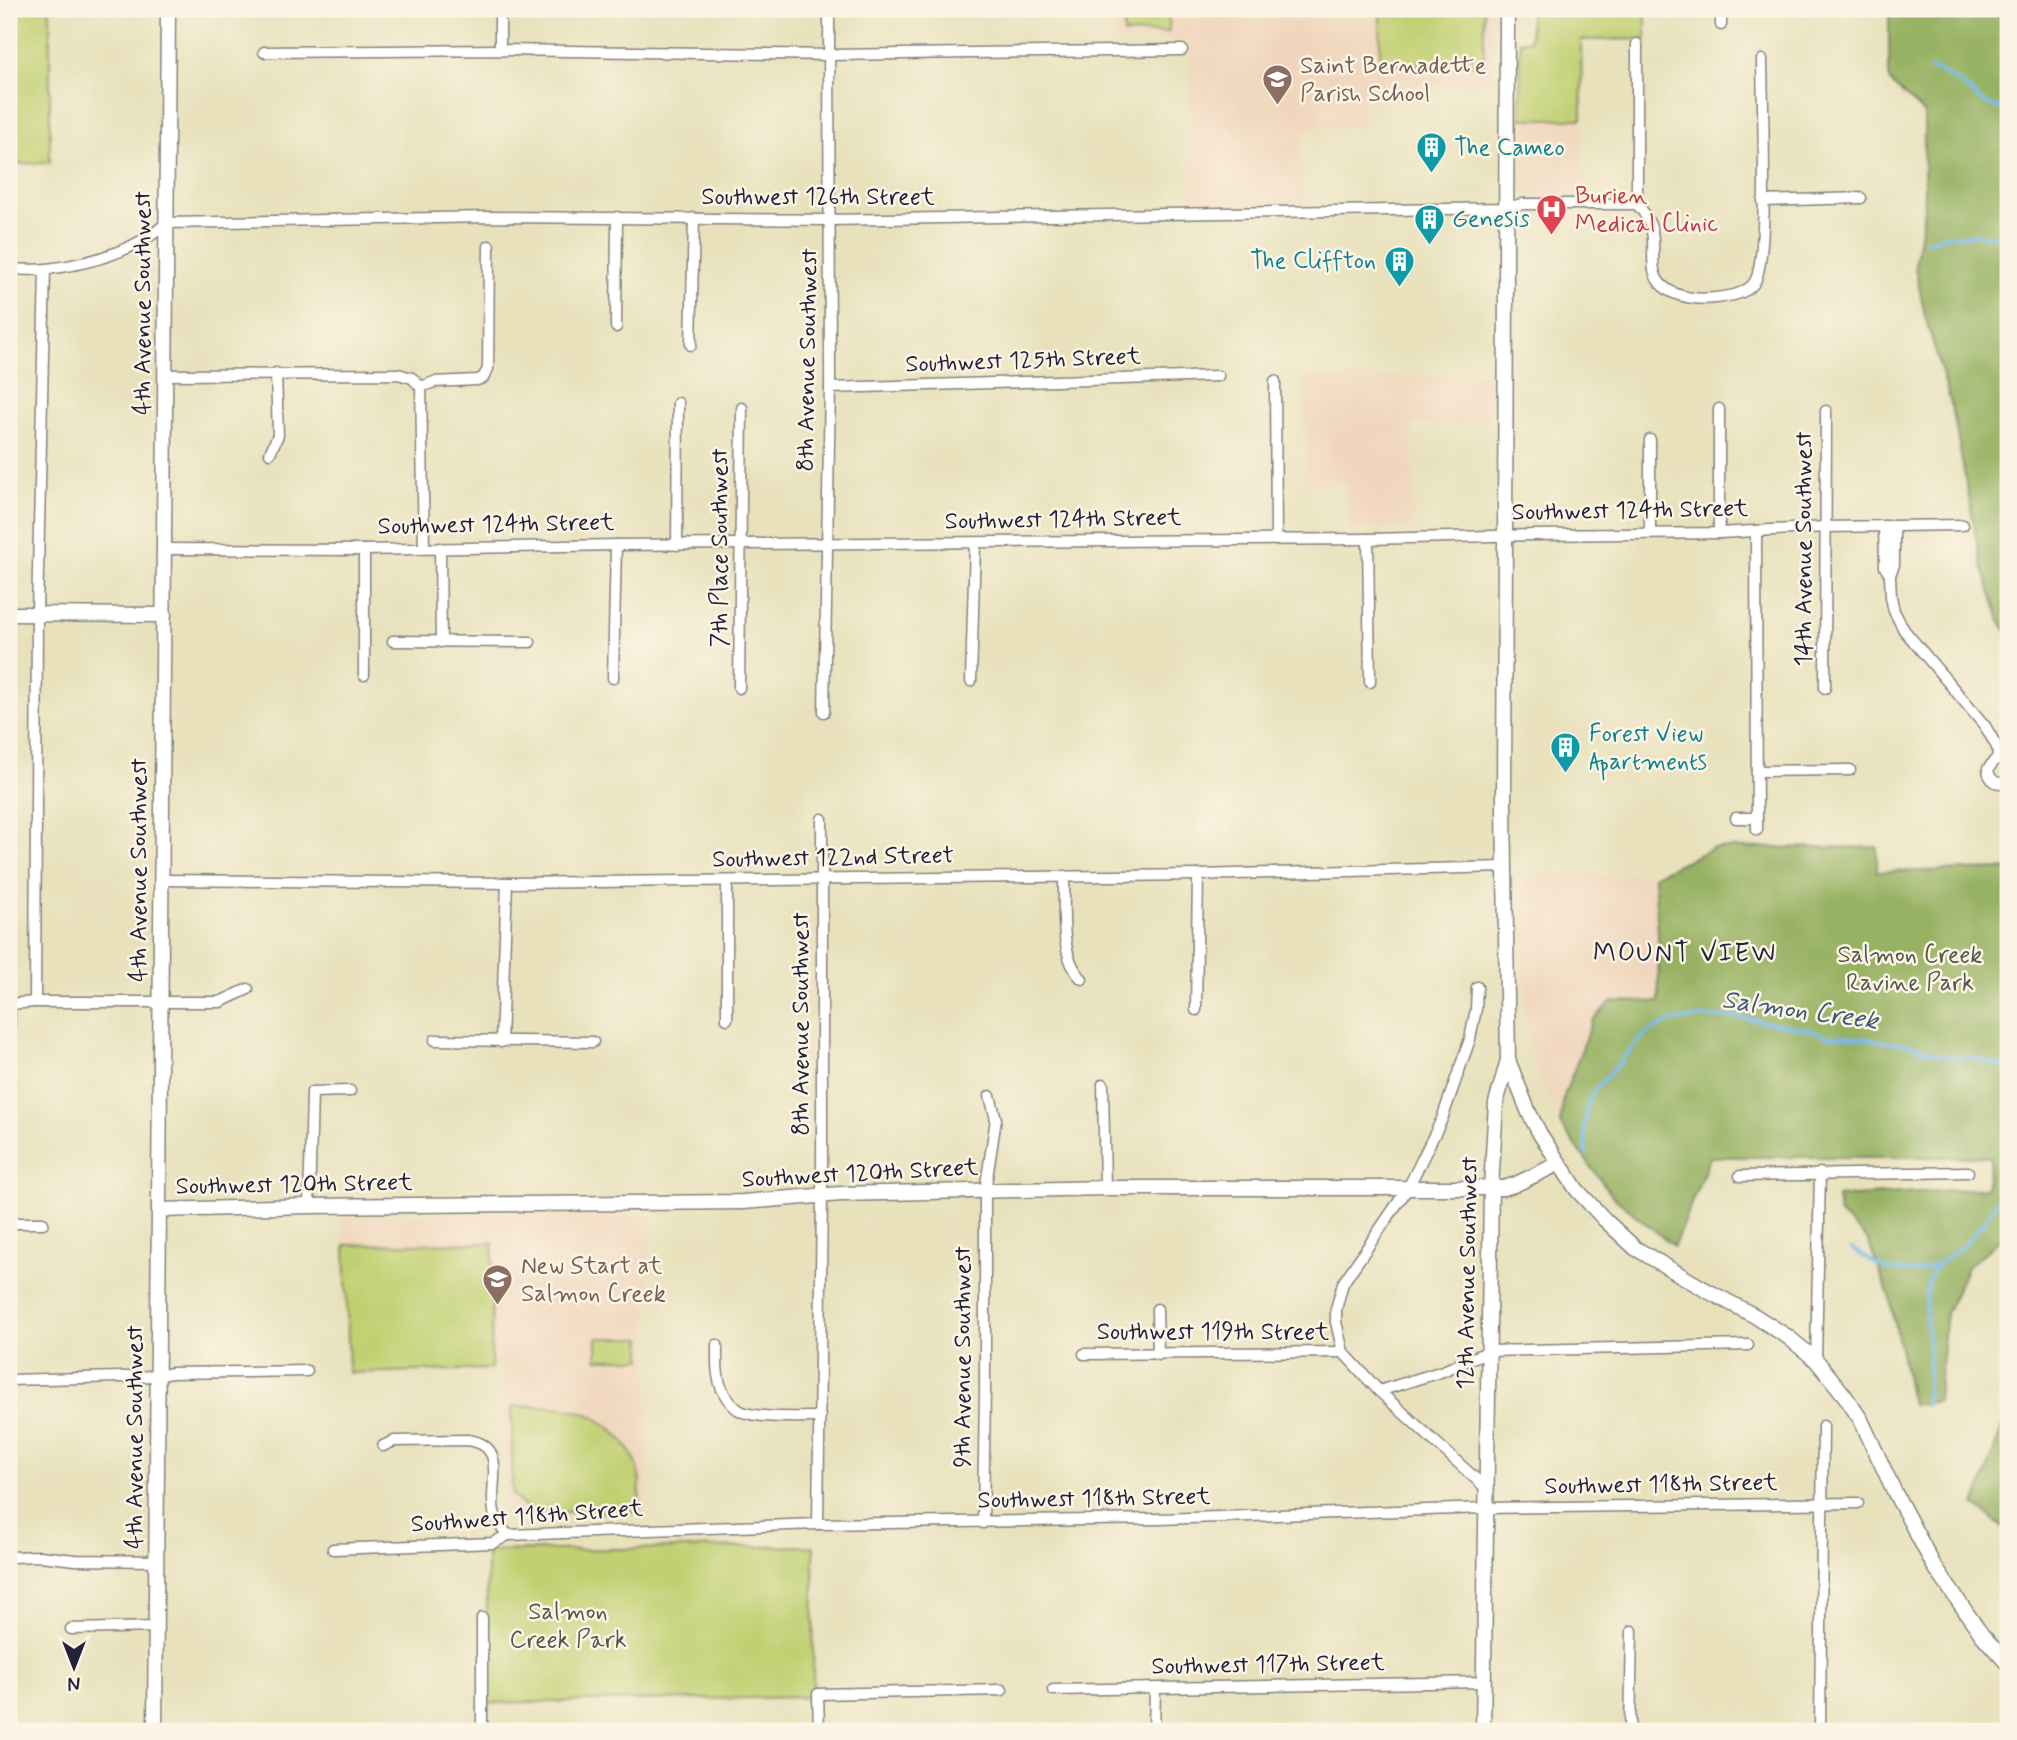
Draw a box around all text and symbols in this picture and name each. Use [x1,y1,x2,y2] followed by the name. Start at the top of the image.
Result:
[1300,51,1486,110] place label: Saint Bernadette Parish School
[1260,63,1294,107] school or university icon: Saint Bernadette Parish School
[1414,131,1448,175] building icon: The Cameo
[1454,133,1565,164] place label: The Cameo
[1575,181,1718,240] place label: Burien Medical Clinic
[701,182,935,213] street label: Southwest 126th Street
[128,191,159,415] street label: 4th Avenue Southwest
[1535,193,1569,237] hospital icon: Burien Medical Clinic
[1412,202,1446,246] building icon: Genesis
[1452,204,1530,235] place label: Genesis
[1382,244,1416,288] building icon: The Cliffton
[1250,246,1376,277] place label: The Cliffton
[791,248,825,472] street label: 8th Avenue Southwest
[905,341,1141,381] street label: Southwest 125th Street
[1789,431,1820,667] street label: 14th Avenue Southwest
[705,448,736,648] street label: 7th Place Southwest
[1511,493,1749,529] street label: Southwest 124th Street
[944,502,1182,538] street label: Southwest 124th Street
[377,507,615,543] street label: Southwest 124th Street
[1589,719,1707,781] place label: Forest View Apartments
[1549,731,1583,775] building icon: Forest View Apartments
[124,758,155,982] street label: 4th Avenue Southwest
[712,840,954,876] street label: Southwest 122nd Street
[786,912,817,1136] street label: 8th Avenue Southwest
[1593,937,1777,971] district label: MOUNT VIEW
[1838,940,1982,999] park label: Salmon Creek Ravine Park
[1720,983,1882,1039] water label: Salmon Creek
[741,1152,979,1196] street label: Southwest 120th Street
[1450,1156,1486,1390] street label: 12th Avenue Southwest
[175,1167,413,1203] street label: Southwest 120th Street
[948,1246,979,1468] street label: 9th Avenue Southwest
[521,1251,666,1310] place label: New Start at Salmon Creek
[481,1263,515,1307] school or university icon: New Start at Salmon Creek
[1097,1317,1329,1348] street label: Southwest 119th Street
[120,1325,151,1549] street label: 4th Avenue Southwest
[1544,1467,1778,1503] street label: Southwest 118th Street
[977,1481,1211,1517] street label: Southwest 118th Street
[410,1493,644,1541] street label: Southwest 118th Street
[509,1597,627,1656] park label: Salmon Creek Park
[38,1632,108,1702] north arrow
[1151,1647,1385,1683] street label: Southwest 117th Street
[68,1670,80,1695] text: N

